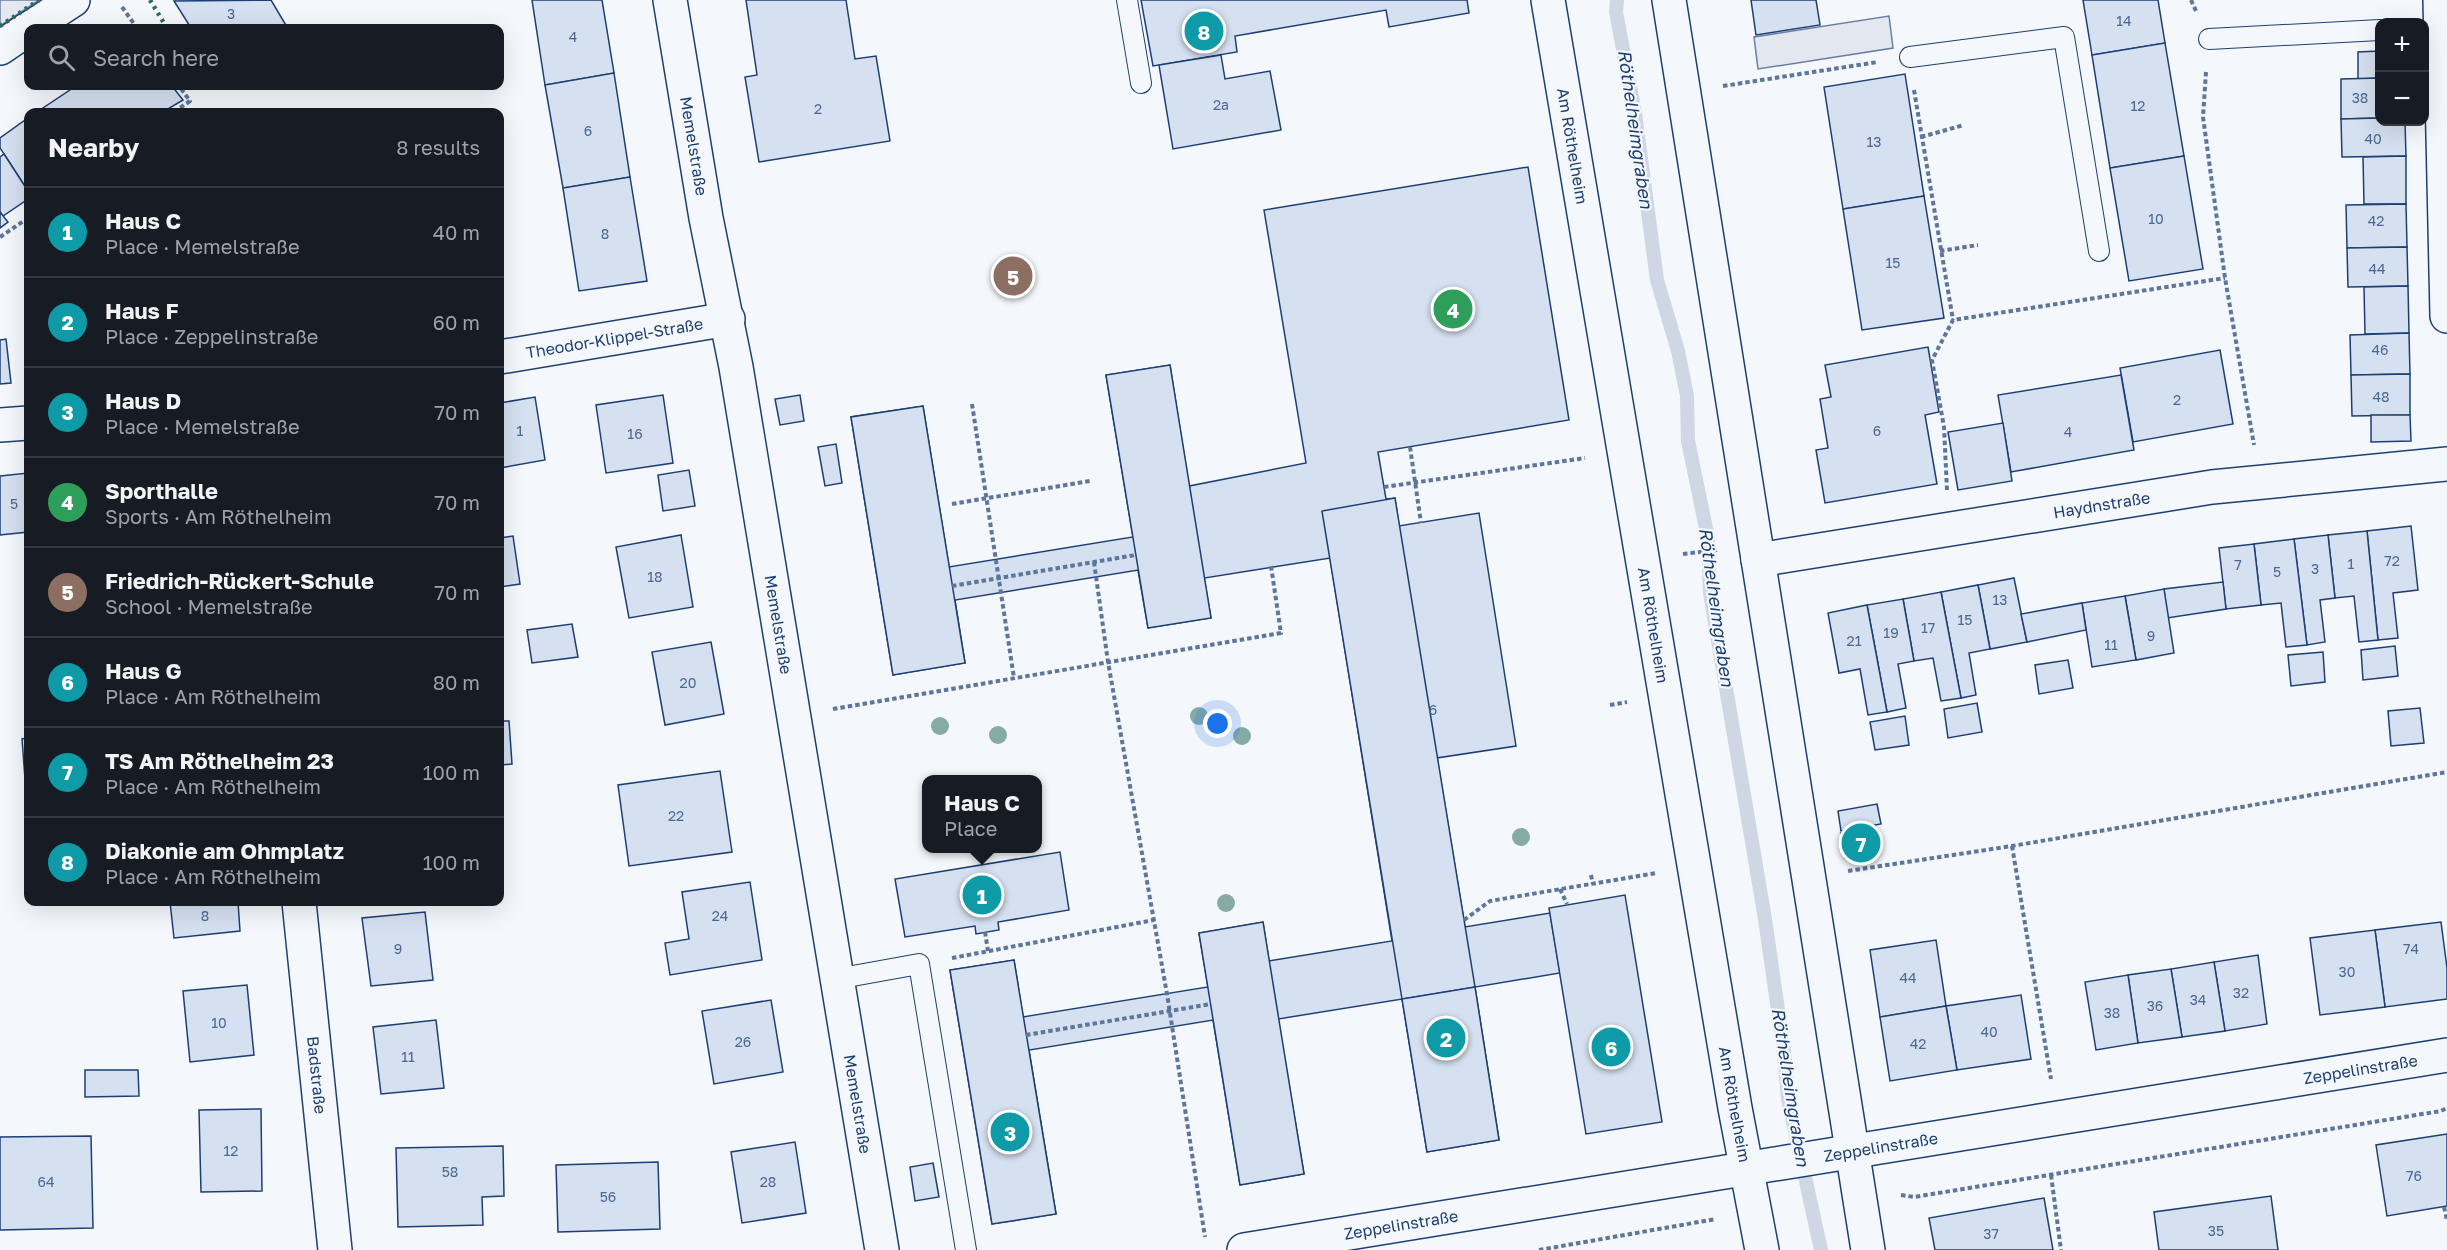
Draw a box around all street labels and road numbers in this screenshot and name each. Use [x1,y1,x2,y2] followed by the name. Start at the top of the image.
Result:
[1553,86,1592,206] street label: Am Röthelheim
[676,95,712,197] street label: Memelstraße
[524,313,705,363] street label: Theodor-Klippel-Straße
[2052,487,2151,522] street label: Haydnstraße
[1634,566,1673,685] street label: Am Röthelheim
[761,573,797,676] street label: Memelstraße
[303,1035,331,1115] street label: Badstraße
[1715,1045,1755,1164] street label: Am Röthelheim
[2302,1050,2419,1088] street label: Zeppelinstraße
[840,1053,876,1155] street label: Memelstraße
[1822,1128,1939,1166] street label: Zeppelinstraße
[1342,1205,1460,1244] street label: Zeppelinstraße

